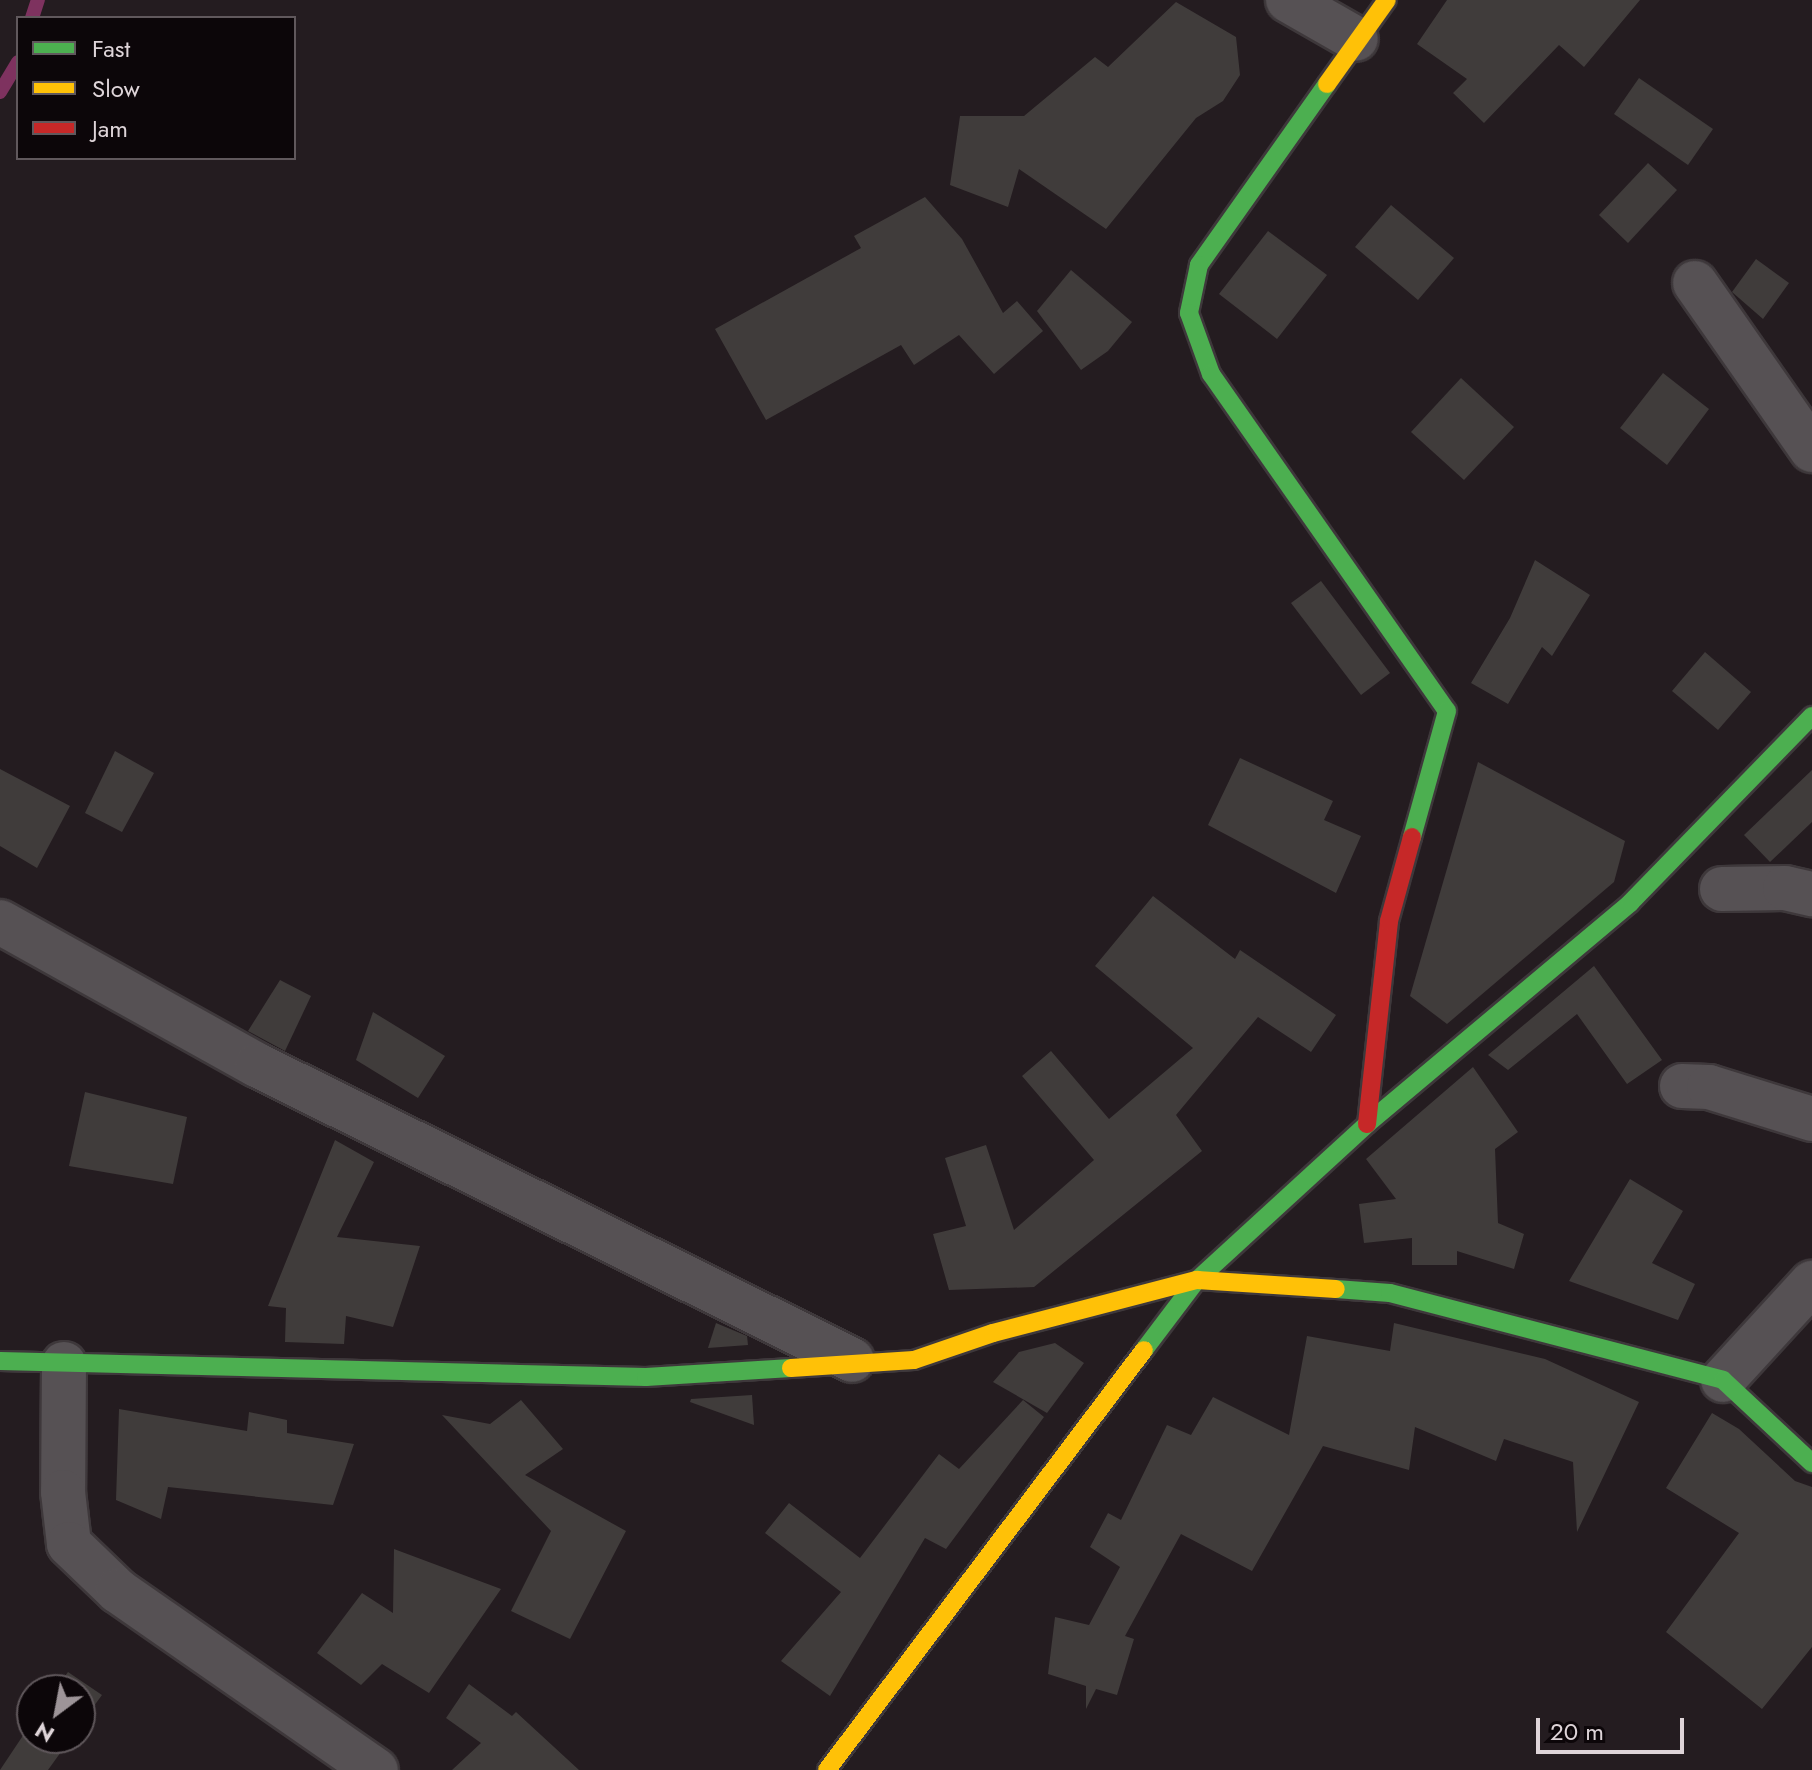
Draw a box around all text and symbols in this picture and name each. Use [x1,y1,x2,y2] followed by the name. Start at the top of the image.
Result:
[16,16,296,160] legend
[92,31,130,66] text: Fast
[92,71,140,106] text: Slow
[92,111,128,146] text: Jam
[16,1674,96,1754] north arrow
[1540,1702,1688,1752] scale bar
[28,1714,60,1751] text: N
[1550,1714,1604,1749] text: 20 m

